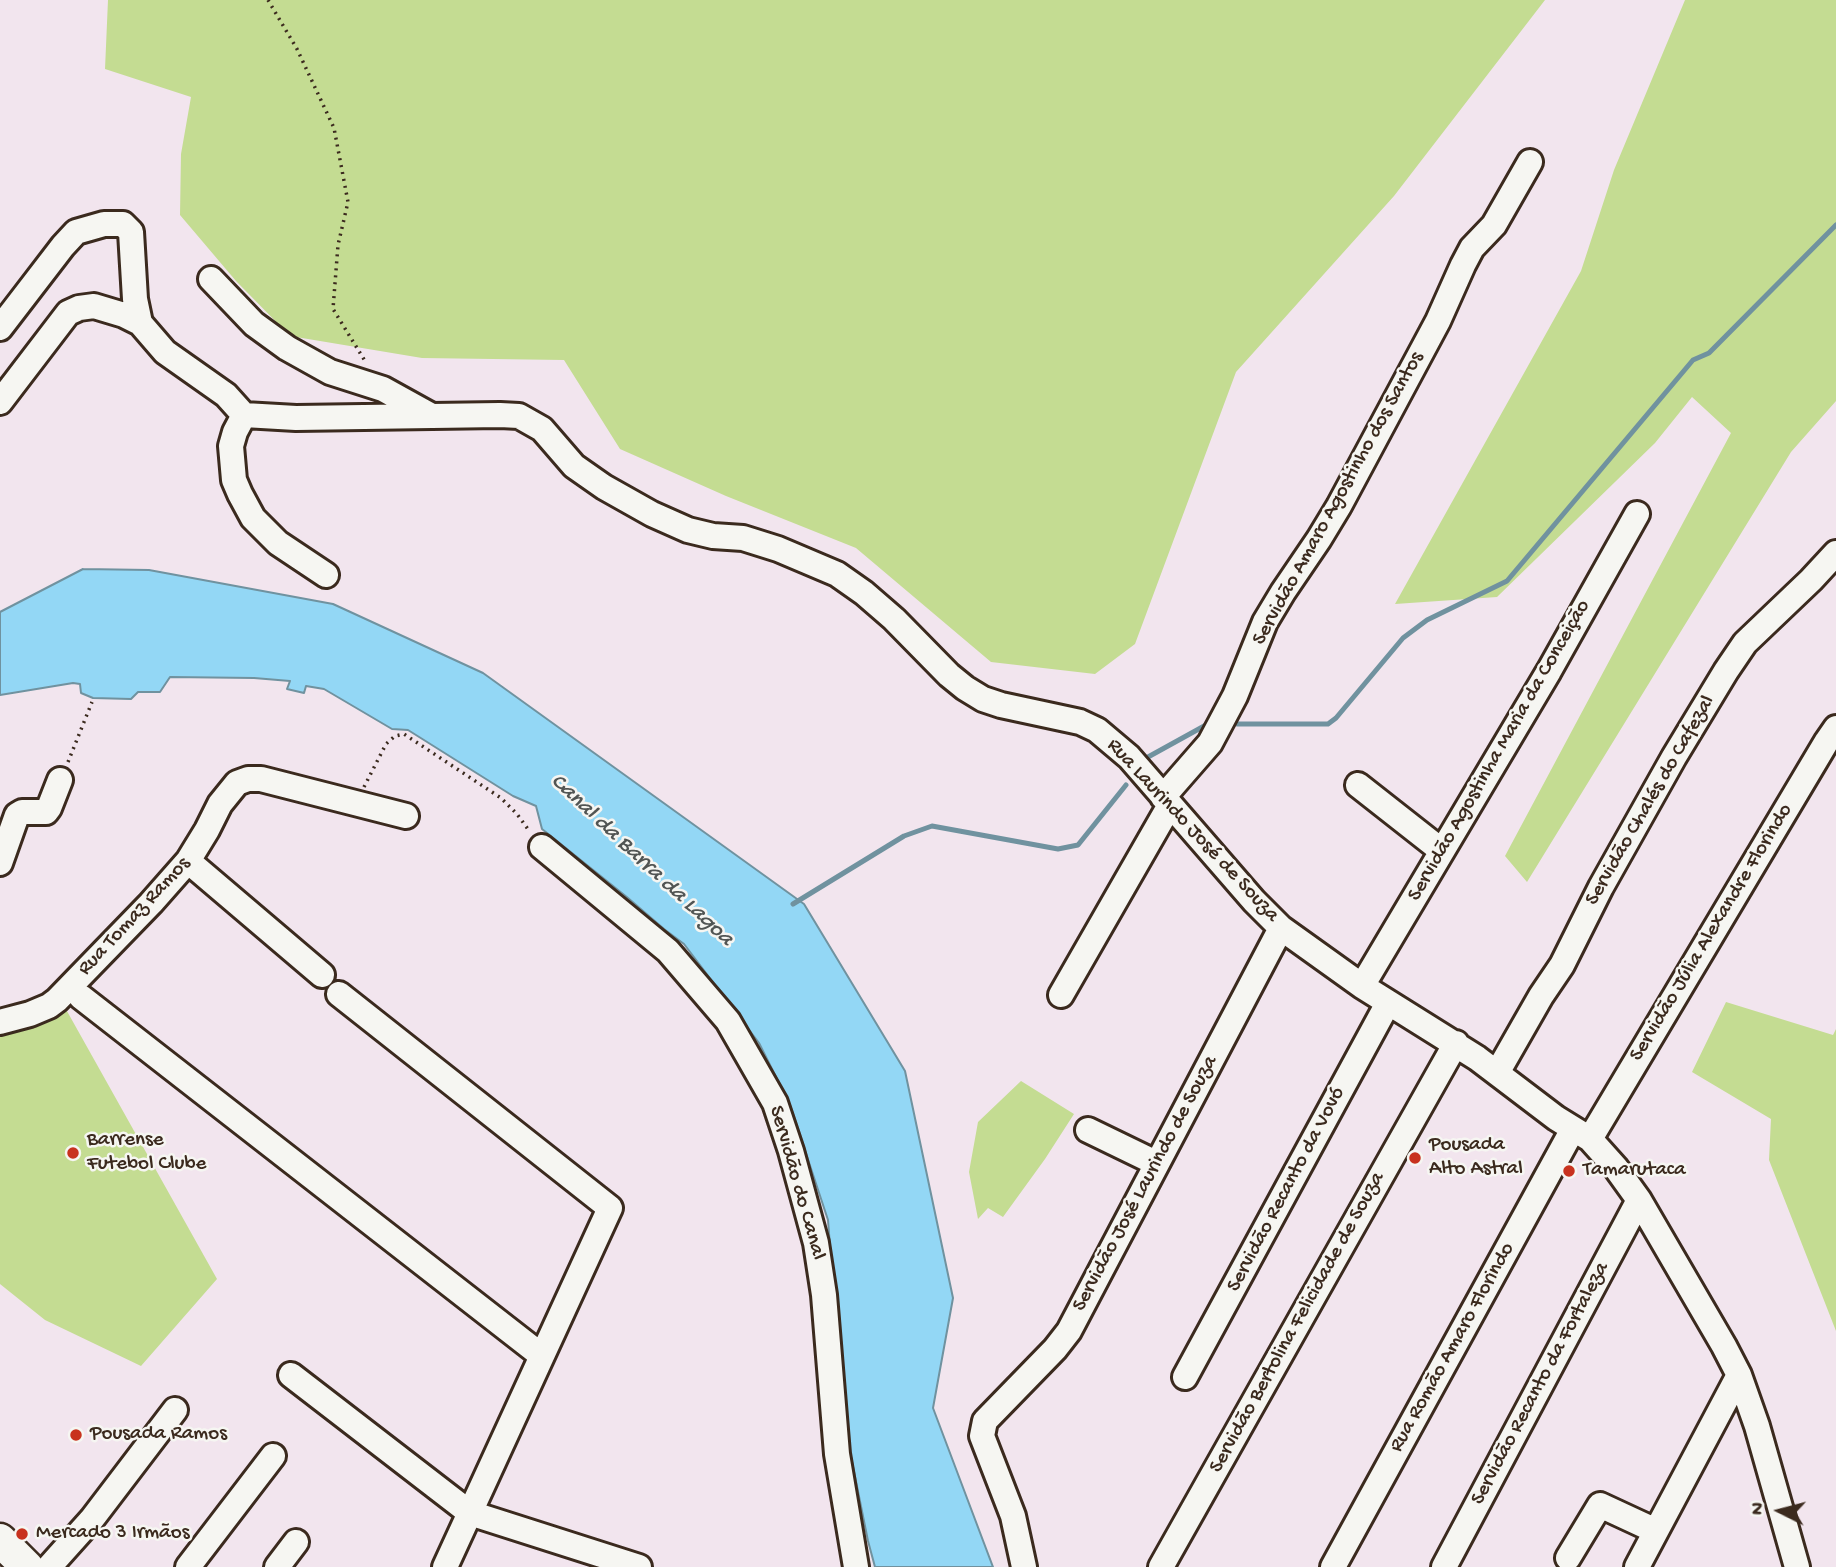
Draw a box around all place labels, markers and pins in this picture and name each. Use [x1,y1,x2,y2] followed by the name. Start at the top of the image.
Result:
[87,1128,206,1178] place label: Barrense Futebol Clube
[1429,1133,1523,1183] place label: Pousada Alto Astral
[65,1145,81,1161] marker: Barrense Futebol Clube
[1407,1150,1423,1166] marker: Pousada Alto Astral
[1583,1158,1686,1184] place label: Tamarutaca
[1561,1163,1577,1179] marker: Tamarutaca
[90,1422,227,1448] place label: Pousada Ramos
[68,1427,84,1443] marker: Pousada Ramos
[36,1521,189,1547] place label: Mercado 3 Irmãos
[14,1526,30,1542] marker: Mercado 3 Irmãos

